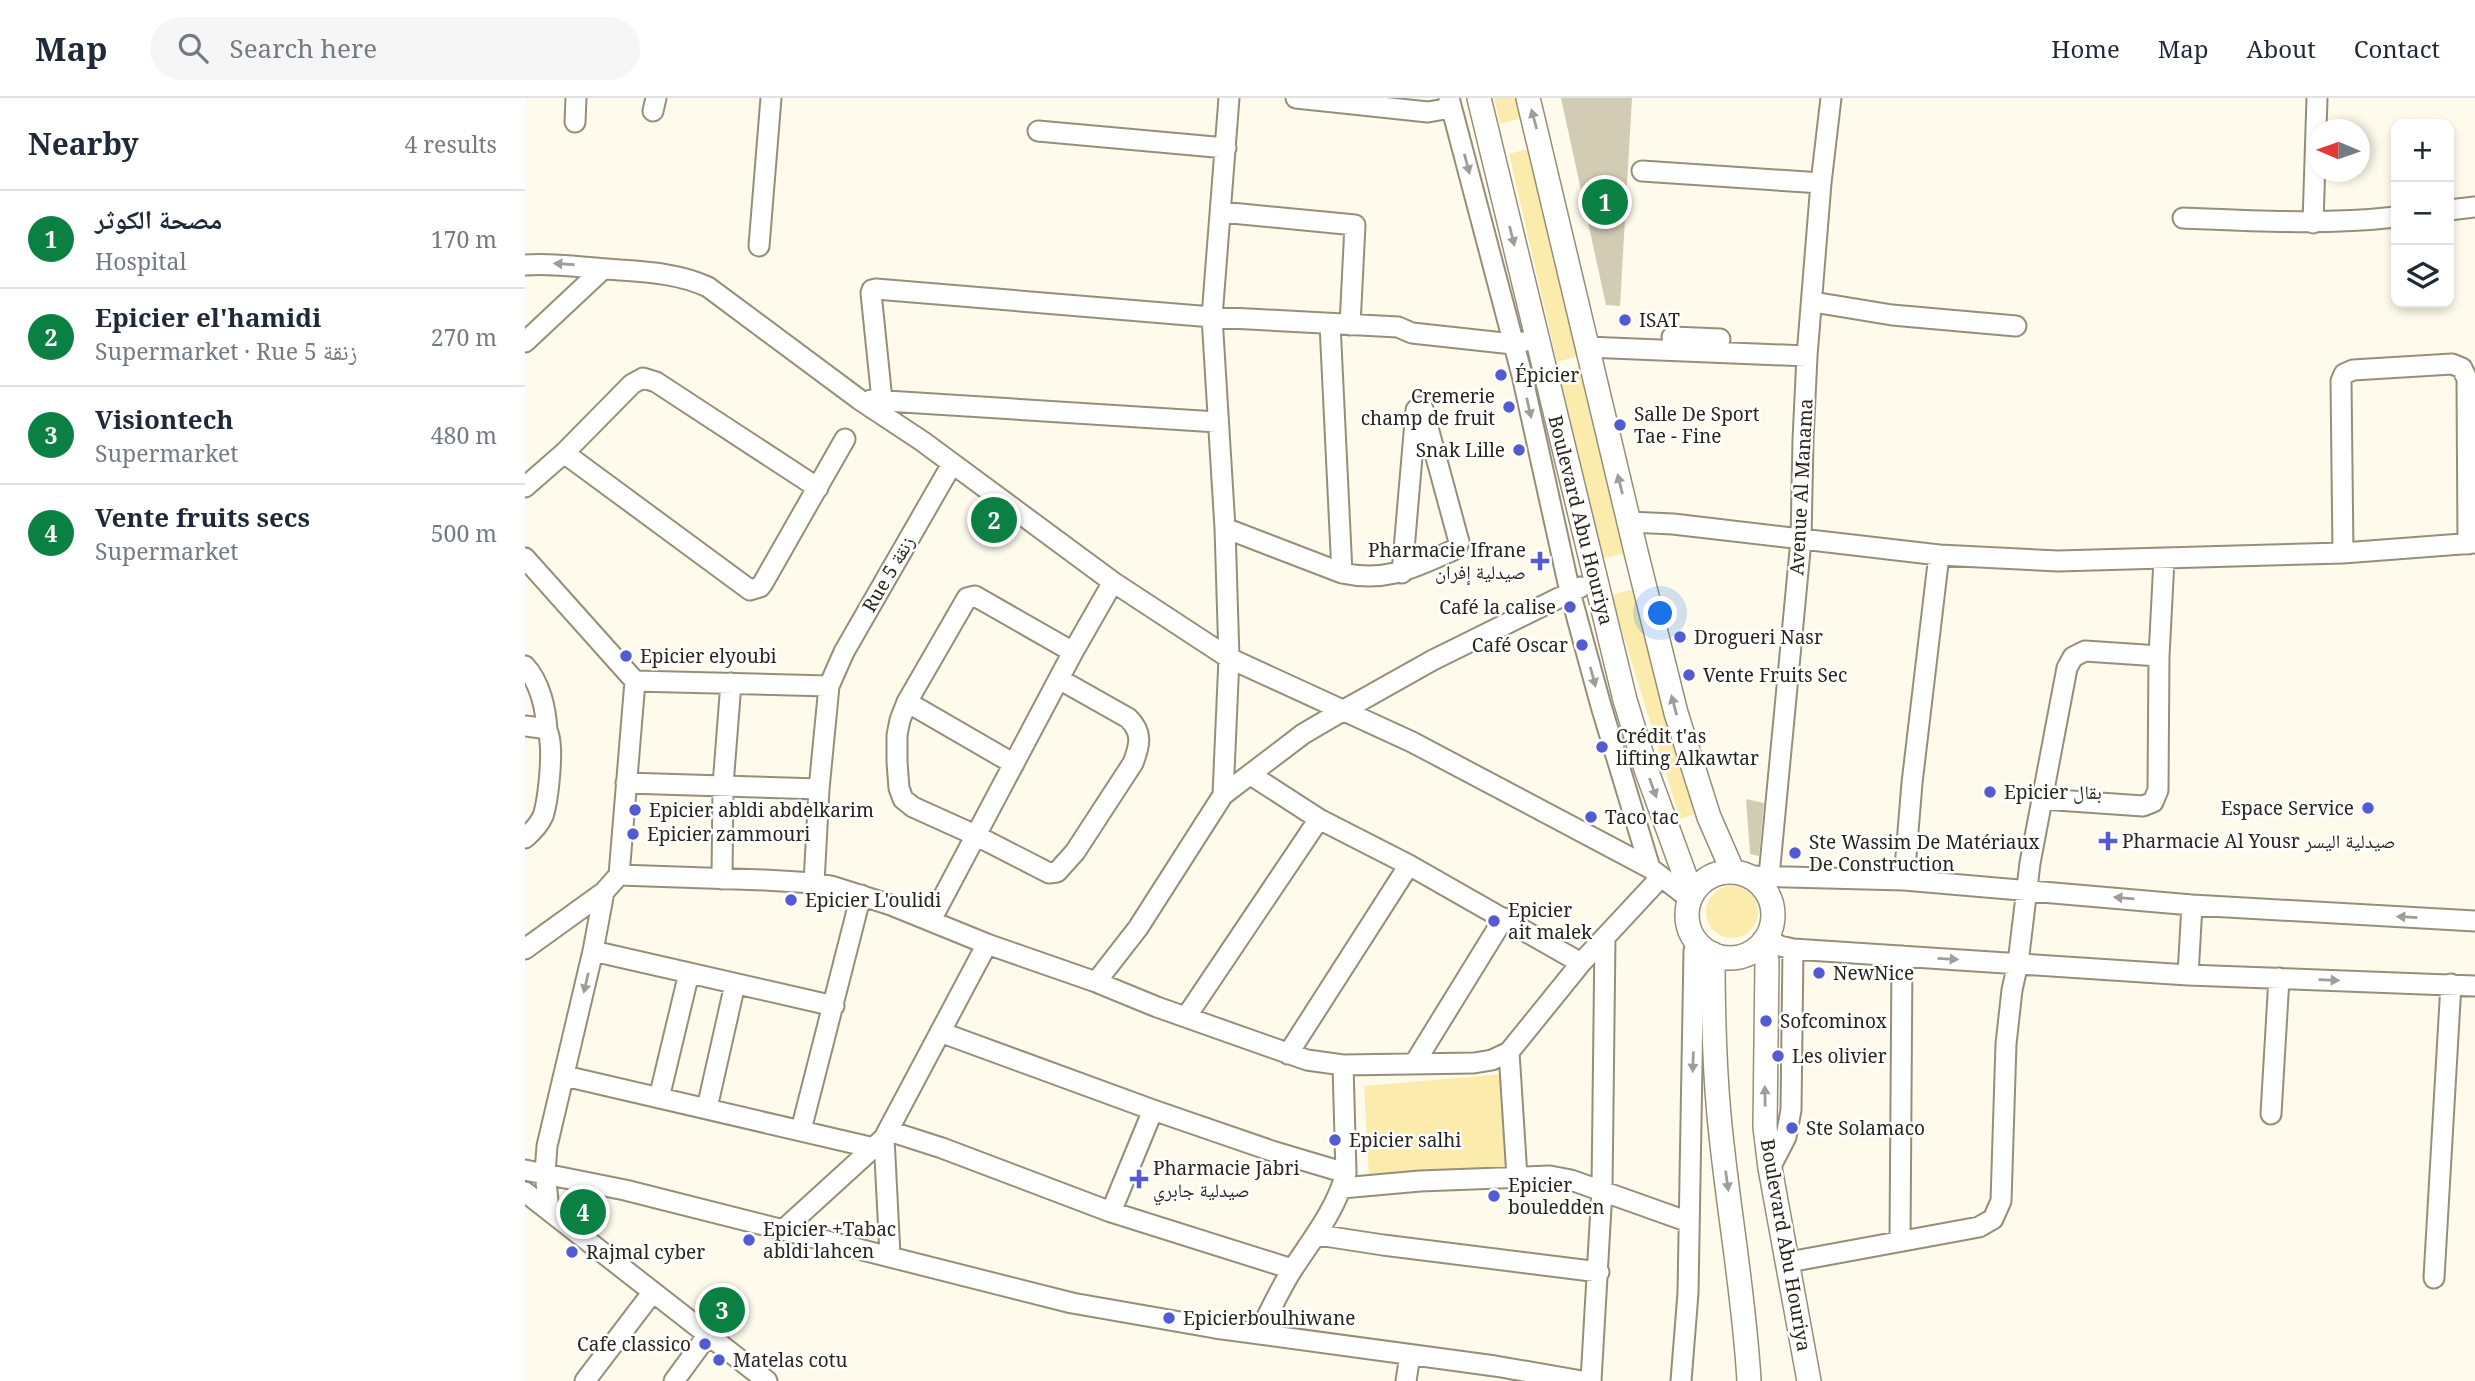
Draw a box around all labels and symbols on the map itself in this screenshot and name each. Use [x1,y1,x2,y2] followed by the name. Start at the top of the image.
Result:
[1528,108,1539,130] one-way arrow
[2307,119,2370,182] north arrow
[1462,153,1473,175] one-way arrow
[1582,176,1628,228] pin: 1
[1507,225,1518,247] one-way arrow
[553,258,575,269] one-way arrow
[1639,307,1680,333] place label: ISAT
[1617,312,1633,328] marker: ISAT
[1515,362,1579,388] place label: Épicier
[1493,367,1509,383] marker: Épicier
[1361,383,1495,431] place label: Cremerie champ de fruit
[1524,397,1535,419] one-way arrow
[1783,398,1819,576] street label: Avenue Al Manama
[1501,399,1517,415] marker: Cremerie champ de fruit
[1634,401,1760,449] place label: Salle De Sport Tae - Fine
[1542,412,1620,628] street label: Boulevard Abu Houriya
[1612,417,1628,433] marker: Salle De Sport Tae - Fine
[1416,437,1505,463] place label: Snak Lille
[1511,442,1527,458] marker: Snak Lille
[1614,473,1625,495] one-way arrow
[971,494,1017,546] pin: 2
[856,531,920,617] street label: Rue 5 زنقة
[1368,537,1526,586] place label: Pharmacie Ifrane صيدلية إفران
[1532,553,1548,569] marker: Pharmacie Ifrane صيدلية إفران
[1439,594,1556,620] place label: Café la calise
[1643,596,1677,630] your location
[1562,599,1578,615] marker: Café la calise
[1694,624,1823,650] place label: Drogueri Nasr
[1672,629,1688,645] marker: Drogueri Nasr
[1472,632,1568,658] place label: Café Oscar
[1574,637,1590,653] marker: Café Oscar
[640,643,777,669] place label: Epicier elyoubi
[618,648,634,664] marker: Epicier elyoubi
[1703,662,1847,688] place label: Vente Fruits Sec
[1588,666,1599,688] one-way arrow
[1681,667,1697,683] marker: Vente Fruits Sec
[1668,694,1679,716] one-way arrow
[1616,723,1759,771] place label: Crédit t'as lifting Alkawtar
[1594,739,1610,755] marker: Crédit t'as lifting Alkawtar
[1648,778,1659,799] one-way arrow
[2004,779,2102,805] place label: Epicier بقال
[1982,784,1998,800] marker: Epicier بقال
[2221,795,2354,821] place label: Espace Service
[649,797,874,823] place label: Epicier abldi abdelkarim
[2360,800,2376,816] marker: Espace Service
[627,802,643,818] marker: Epicier abldi abdelkarim
[1605,804,1679,830] place label: Taco tac
[1583,809,1599,825] marker: Taco tac
[647,821,810,847] place label: Epicier zammouri
[625,826,641,842] marker: Epicier zammouri
[2122,828,2395,854] place label: Pharmacie Al Yousr صيدلية اليسر
[1809,829,2040,877] place label: Ste Wassim De Matériaux De Construction
[2100,833,2116,849] marker: Pharmacie Al Yousr صيدلية اليسر
[1787,845,1803,861] marker: Ste Wassim De Matériaux De Construction
[805,887,941,913] place label: Epicier L'oulidi
[783,892,799,908] marker: Epicier L'oulidi
[2113,893,2135,904] one-way arrow
[1508,897,1593,945] place label: Epicier ait malek
[2396,911,2418,922] one-way arrow
[1486,913,1502,929] marker: Epicier ait malek
[1937,954,1959,965] one-way arrow
[1833,960,1914,986] place label: NewNice
[1811,965,1827,981] marker: NewNice
[580,972,591,994] one-way arrow
[2319,974,2341,985] one-way arrow
[1780,1008,1887,1034] place label: Sofcominox
[1758,1013,1774,1029] marker: Sofcominox
[1792,1043,1887,1069] place label: Les olivier
[1770,1048,1786,1064] marker: Les olivier
[1687,1052,1699,1074] one-way arrow
[1759,1085,1770,1107] one-way arrow
[1806,1115,1925,1141] place label: Ste Solamaco
[1784,1120,1800,1136] marker: Ste Solamaco
[1349,1127,1461,1153] place label: Epicier salhi
[1327,1132,1343,1148] marker: Epicier salhi
[1754,1137,1818,1353] street label: Boulevard Abu Houriya
[1153,1155,1300,1206] place label: Pharmacie Jabri صيدلية جابري
[1721,1170,1732,1192] one-way arrow
[1131,1171,1147,1187] marker: Pharmacie Jabri صيدلية جابري
[1508,1172,1605,1220] place label: Epicier bouledden
[560,1186,606,1238] pin: 4
[1486,1188,1502,1204] marker: Epicier bouledden
[763,1216,896,1264] place label: Epicier +Tabac abldi lahcen
[741,1232,757,1248] marker: Epicier +Tabac abldi lahcen
[586,1239,705,1265] place label: Rajmal cyber
[564,1244,580,1260] marker: Rajmal cyber
[699,1284,745,1336] pin: 3
[1183,1305,1355,1331] place label: Epicierboulhiwane
[1161,1310,1177,1326] marker: Epicierboulhiwane
[577,1331,691,1357] place label: Cafe classico
[697,1336,713,1352] marker: Cafe classico
[733,1347,848,1373] place label: Matelas cotu
[711,1352,727,1368] marker: Matelas cotu

